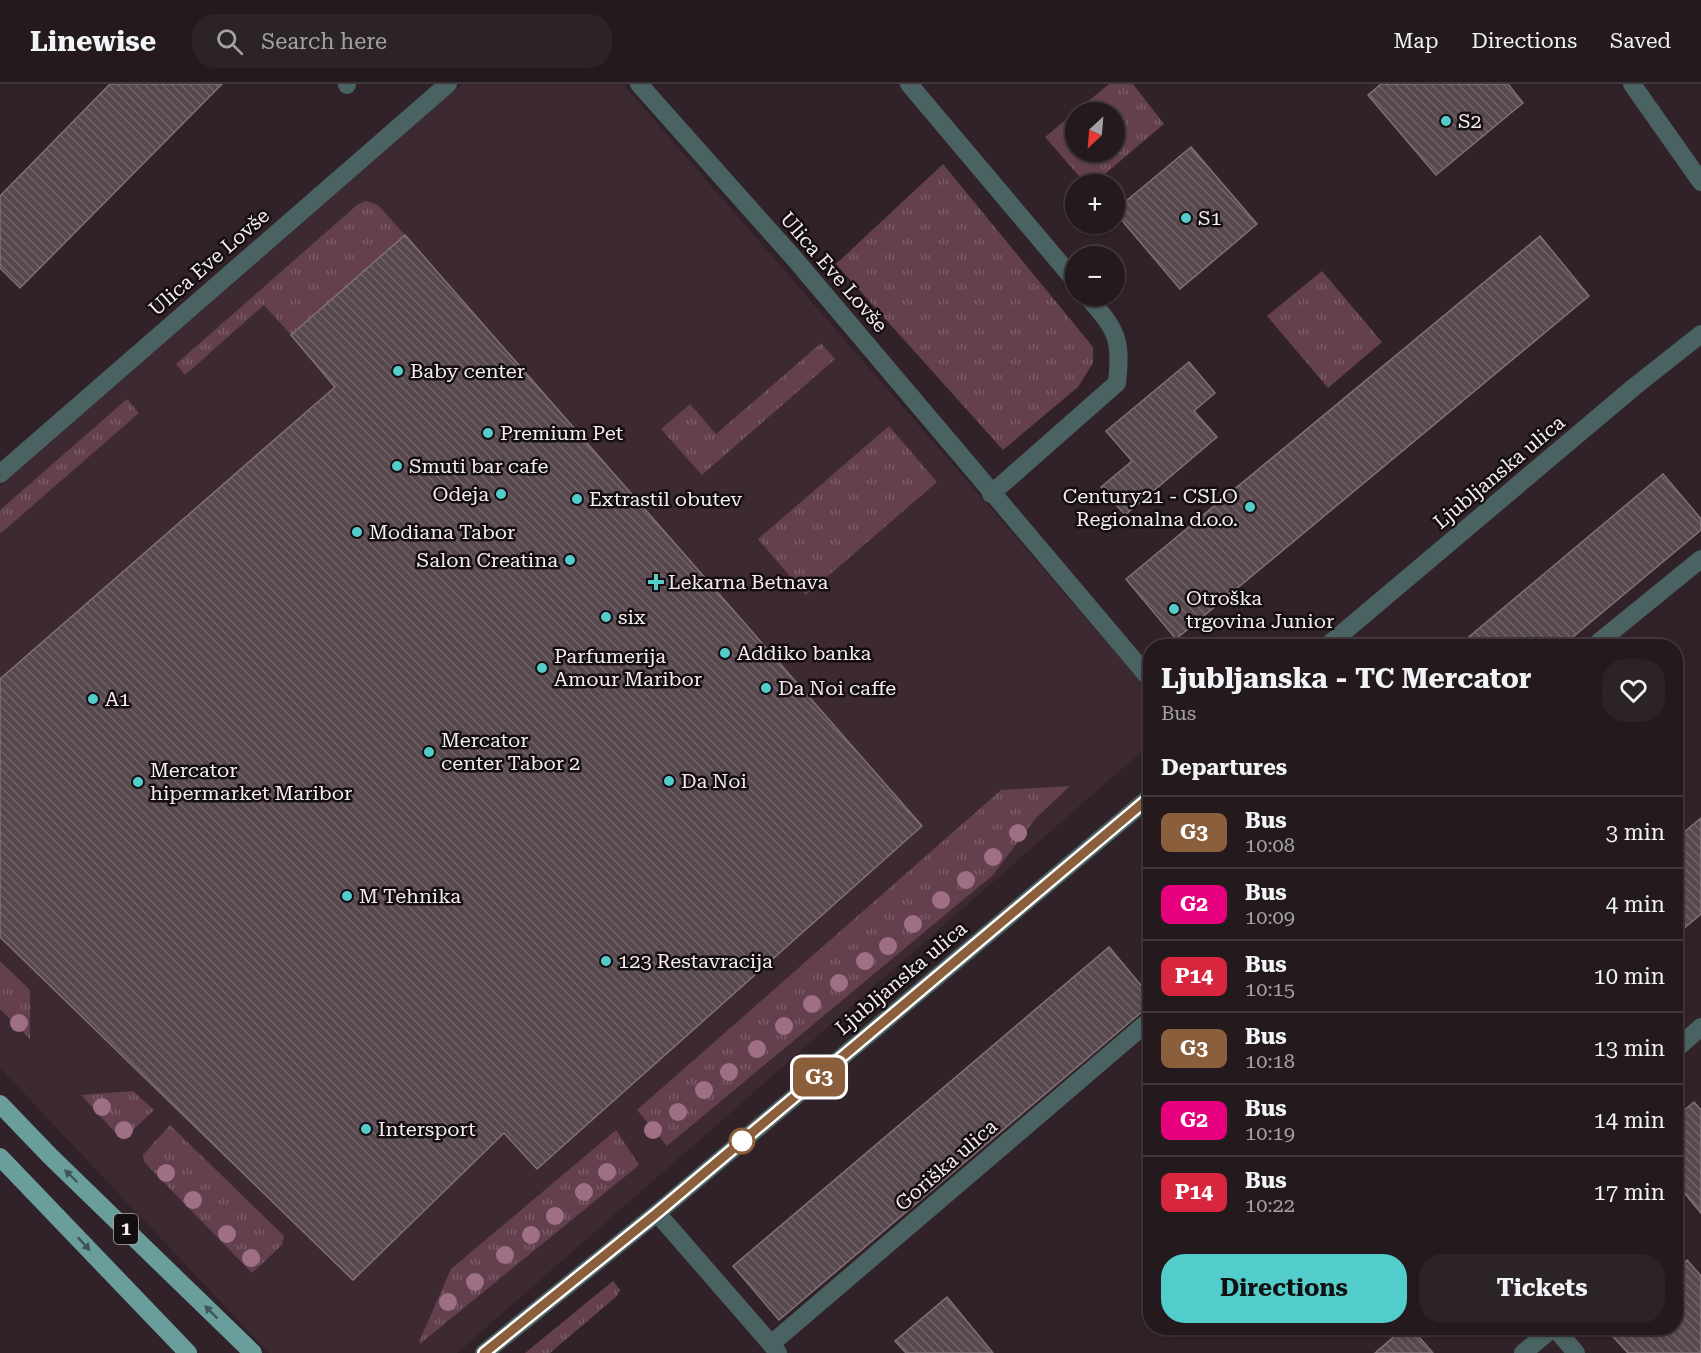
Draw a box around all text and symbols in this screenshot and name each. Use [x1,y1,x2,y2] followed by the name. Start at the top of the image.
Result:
[192,14,612,68] search box
[30,25,156,58] text: Linewise
[213,25,246,58] icon: search
[261,29,387,54] text: Search here
[1394,29,1438,53] text: Map
[1471,29,1577,53] text: Directions
[1610,29,1671,53] text: Saved
[1065,102,1125,162] north arrow
[1065,102,1125,306] map controls
[1458,109,1482,133] place label: S2
[1439,114,1453,128] marker: S2
[1065,174,1125,234] button: +
[144,203,274,321] street label: Ulica Eve Lovše
[1198,206,1222,230] place label: S1
[775,207,893,337] street label: Ulica Eve Lovše
[1179,211,1193,225] marker: S1
[1065,246,1125,306] button: −
[410,359,525,383] place label: Baby center
[391,364,405,378] marker: Baby center
[1428,410,1570,534] street label: Ljubljanska ulica
[500,421,624,445] place label: Premium Pet
[481,426,495,440] marker: Premium Pet
[409,454,548,478] place label: Smuti bar cafe
[390,459,404,473] marker: Smuti bar cafe
[433,482,489,506] place label: Odeja
[1063,484,1238,531] place label: Century21 - CSLO Regionalna d.o.o.
[494,487,508,501] marker: Odeja
[589,487,743,511] place label: Extrastil obutev
[570,492,584,506] marker: Extrastil obutev
[1243,500,1257,514] marker: Century21 - CSLO Regionalna d.o.o.
[369,520,515,544] place label: Modiana Tabor
[350,525,364,539] marker: Modiana Tabor
[417,548,558,572] place label: Salon Creatina
[563,553,577,567] marker: Salon Creatina
[668,570,828,594] place label: Lekarna Betnava
[649,575,663,589] marker: Lekarna Betnava
[1186,586,1334,633] place label: Otroška trgovina Junior
[1167,602,1181,616] marker: Otroška trgovina Junior
[618,605,646,629] place label: six
[599,610,613,624] marker: six
[737,641,872,665] place label: Addiko banka
[554,644,702,691] place label: Parfumerija Amour Maribor
[718,646,732,660] marker: Addiko banka
[1602,659,1665,722] button: heart
[535,661,549,675] marker: Parfumerija Amour Maribor
[1161,662,1532,695] text: Ljubljanska - TC Mercator
[778,676,896,700] place label: Da Noi caffe
[759,681,773,695] marker: Da Noi caffe
[105,687,130,711] place label: A1
[86,692,100,706] marker: A1
[1161,701,1196,725] text: Bus
[441,728,580,775] place label: Mercator center Tabor 2
[422,745,436,759] marker: Mercator center Tabor 2
[1161,755,1287,780] text: Departures
[150,758,352,805] place label: Mercator hipermarket Maribor
[681,769,747,793] place label: Da Noi
[662,774,676,788] marker: Da Noi
[131,775,145,789] marker: Mercator hipermarket Maribor
[1245,808,1287,833] text: Bus
[1180,820,1208,844] text: G3
[1606,820,1665,845] text: 3 min
[1245,833,1295,857] text: 10:08
[1245,880,1287,905] text: Bus
[359,884,461,908] place label: M Tehnika
[340,889,354,903] marker: M Tehnika
[1180,892,1208,916] text: G2
[1606,892,1665,917] text: 4 min
[1245,905,1295,929] text: 10:09
[830,916,972,1040] street label: Ljubljanska ulica
[618,949,773,973] place label: 123 Restavracija
[1245,952,1287,977] text: Bus
[599,954,613,968] marker: 123 Restavracija
[1175,964,1213,988] text: P14
[1594,964,1665,989] text: 10 min
[1245,977,1295,1001] text: 10:15
[1245,1024,1287,1049] text: Bus
[1180,1036,1208,1060] text: G3
[1594,1036,1665,1061] text: 13 min
[1245,1049,1295,1073] text: 10:18
[792,1058,846,1096] line badge: G3
[805,1065,833,1089] text: G3
[1245,1096,1287,1121] text: Bus
[1180,1108,1208,1132] text: G2
[1594,1108,1665,1133] text: 14 min
[890,1114,1002,1216] street label: Goriška ulica
[378,1117,476,1141] place label: Intersport
[1245,1121,1295,1145] text: 10:19
[359,1122,373,1136] marker: Intersport
[729,1128,755,1154] unlabelled marker
[1245,1168,1287,1193] text: Bus
[64,1170,78,1184] one-way arrow
[1175,1180,1213,1204] text: P14
[1594,1180,1665,1205] text: 17 min
[1245,1193,1295,1217] text: 10:22
[114,1214,138,1244] road number: 1
[77,1237,91,1251] one-way arrow
[1161,1254,1407,1323] button: Directions
[1419,1254,1665,1323] button: Tickets
[203,1305,218,1319] one-way arrow

